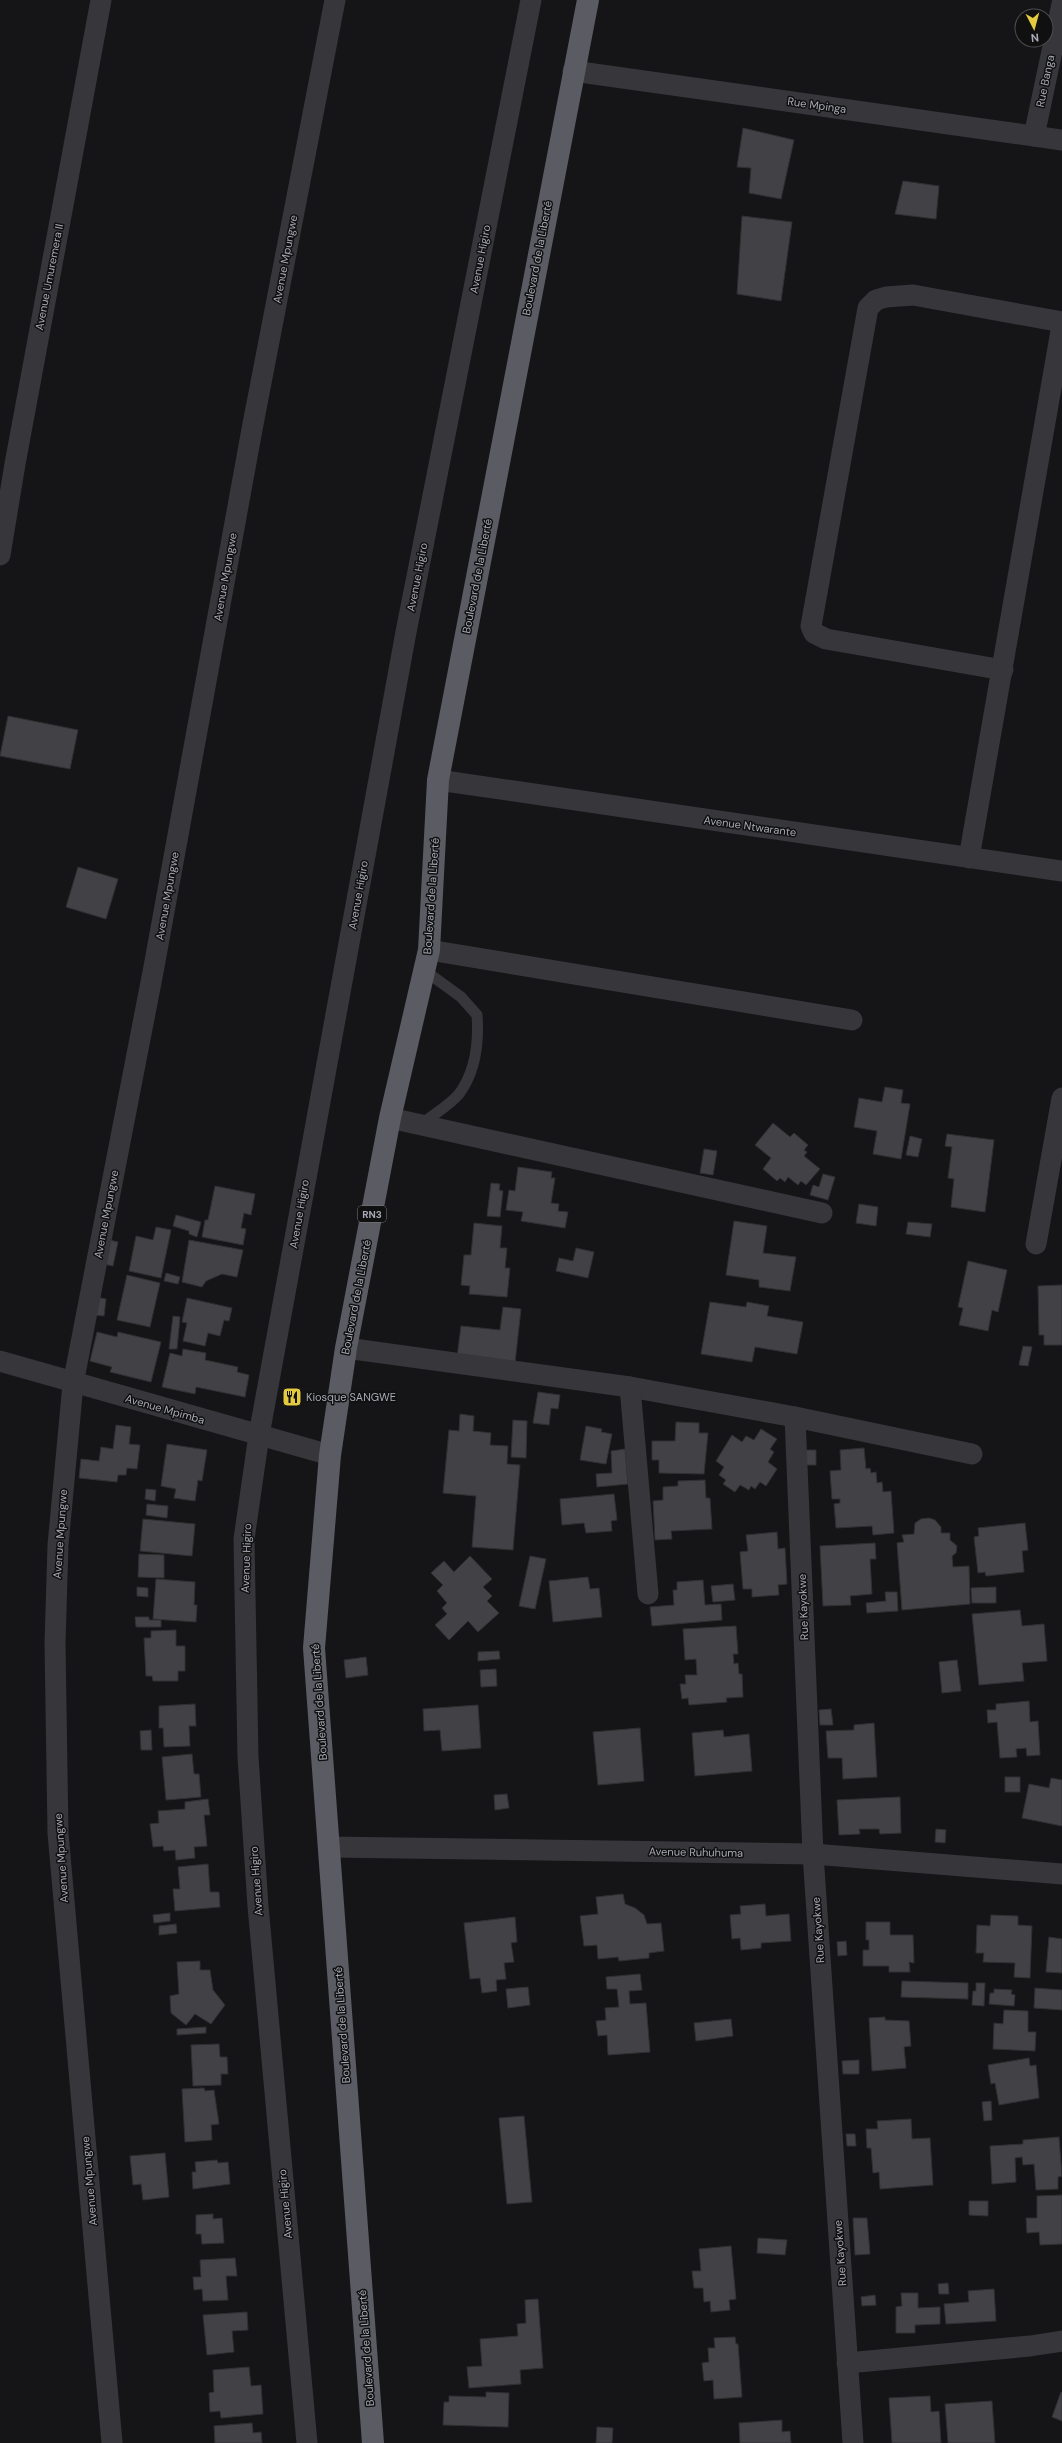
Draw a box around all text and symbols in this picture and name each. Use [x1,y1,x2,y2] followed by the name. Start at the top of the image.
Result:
[1014,8,1054,48] north arrow
[1030,31,1040,45] text: N
[1033,54,1057,108] street label: Rue Banga
[787,94,847,116] street label: Rue Mpinga
[519,199,555,317] street label: Boulevard de la Liberté
[270,214,300,304] street label: Avenue Mpungwe
[32,223,66,331] street label: Avenue Umuremera II
[466,223,494,295] street label: Avenue Higiro
[459,517,495,635] street label: Boulevard de la Liberté
[210,532,240,622] street label: Avenue Mpungwe
[403,541,431,613] street label: Avenue Higiro
[703,813,797,839] street label: Avenue Ntwarante
[420,837,442,955] street label: Boulevard de la Liberté
[152,851,182,941] street label: Avenue Mpungwe
[345,860,371,930] street label: Avenue Higiro
[91,1169,121,1259] street label: Avenue Mpungwe
[286,1179,312,1249] street label: Avenue Higiro
[358,1206,386,1222] road number: RN3
[338,1238,374,1356] street label: Boulevard de la Liberté
[281,1386,303,1408] restaurant icon: Kiosque SANGWE
[306,1390,396,1404] place label: Kiosque SANGWE
[124,1391,206,1427] street label: Avenue Mpimba
[50,1489,70,1579] street label: Avenue Mpungwe
[238,1523,254,1593] street label: Avenue Higiro
[795,1574,811,1640] street label: Rue Kayokwe
[308,1643,330,1761] street label: Boulevard de la Liberté
[51,1813,71,1903] street label: Avenue Mpungwe
[649,1844,743,1860] street label: Avenue Ruhuhuma
[247,1846,265,1916] street label: Avenue Higiro
[809,1897,827,1963] street label: Rue Kayokwe
[331,1966,353,2084] street label: Boulevard de la Liberté
[78,2136,100,2226] street label: Avenue Mpungwe
[275,2169,295,2239] street label: Avenue Higiro
[831,2220,849,2286] street label: Rue Kayokwe
[355,2289,377,2407] street label: Boulevard de la Liberté

